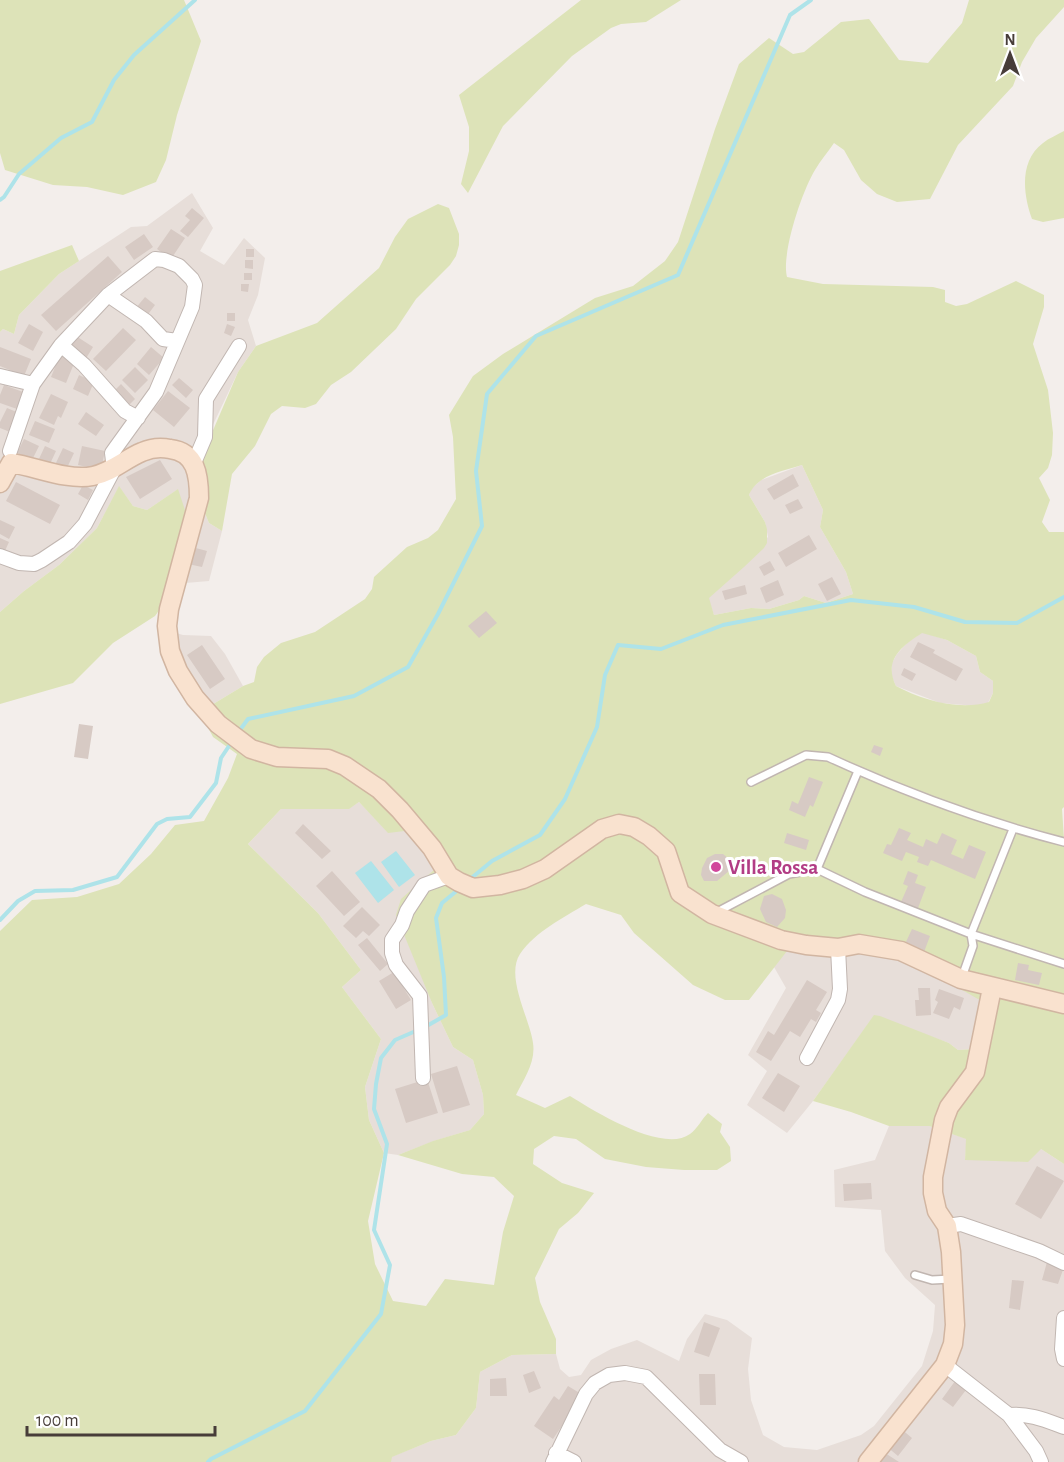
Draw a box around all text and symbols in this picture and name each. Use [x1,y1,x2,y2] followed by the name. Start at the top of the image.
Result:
[980,24,1040,84] north arrow
[1004,32,1016,48] text: N
[728,857,818,878] place label: Villa Rossa
[709,860,723,874] marker: Villa Rossa
[27,1399,214,1437] scale bar
[36,1412,79,1430] text: 100 m

